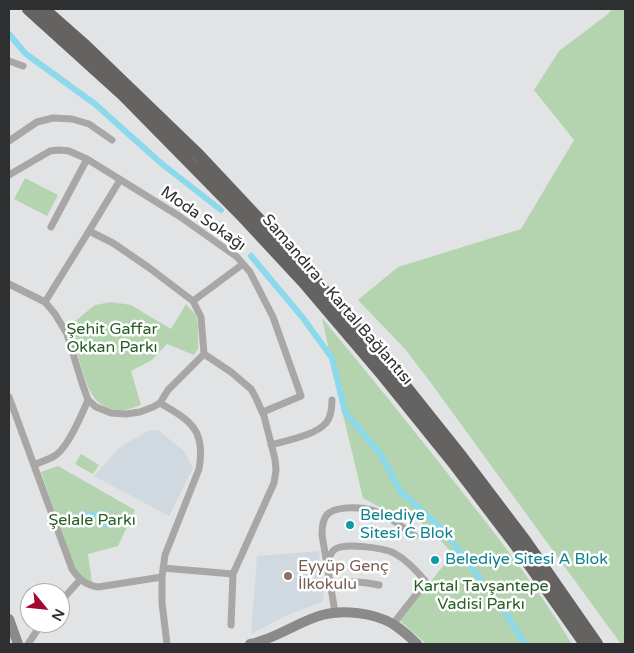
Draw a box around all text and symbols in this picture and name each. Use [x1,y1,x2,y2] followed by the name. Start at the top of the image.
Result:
[157,183,249,255] street label: Moda Sokağı
[258,211,416,389] street label: Samandıra - Kartal Bağlantısı
[66,320,158,358] park label: Şehit Gaffar Okkan Parkı
[360,506,453,544] place label: Belediye Sitesi C Blok
[48,511,136,531] park label: Şelale Parkı
[344,519,356,531] marker: Belediye Sitesi C Blok
[445,550,608,570] place label: Belediye Sitesi A Blok
[429,554,441,566] marker: Belediye Sitesi A Blok
[298,557,389,595] place label: Eyyüp Genç İlkokulu
[282,570,294,582] marker: Eyyüp Genç İlkokulu
[413,577,549,615] park label: Kartal Tavşantepe Vadisi Parkı
[20,583,70,633] north arrow
[48,606,68,624] text: N

